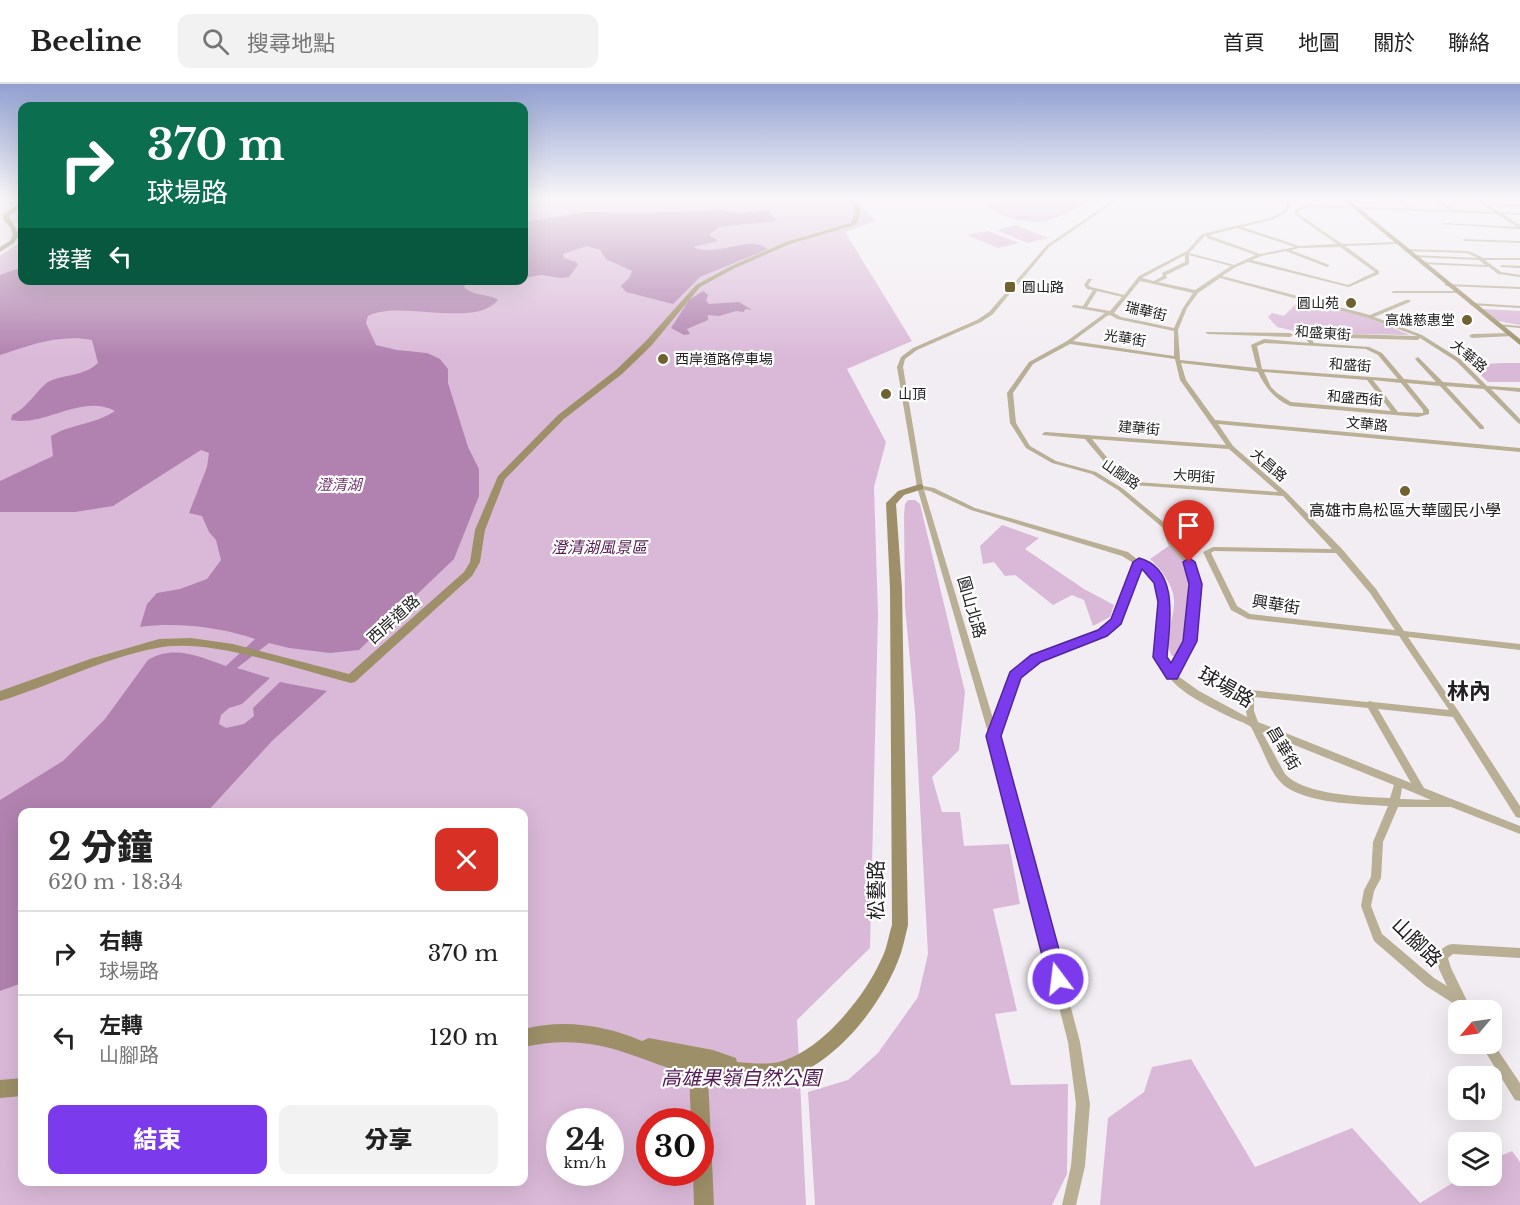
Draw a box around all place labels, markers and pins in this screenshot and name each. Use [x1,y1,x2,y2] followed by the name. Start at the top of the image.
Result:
[1022,278,1064,296] place label: 圓山路
[1003,280,1017,294] marker: 圓山路
[1297,294,1339,312] place label: 圓山苑
[1344,296,1358,310] marker: 圓山苑
[1385,311,1455,329] place label: 高雄慈惠堂
[1460,313,1474,327] marker: 高雄慈惠堂
[675,350,773,368] place label: 西岸道路停車場
[656,352,670,366] marker: 西岸道路停車場
[898,385,926,403] place label: 山頂
[879,387,893,401] marker: 山頂
[1398,484,1412,498] marker: 高雄市鳥松區大華國民小學
[1163,500,1214,562] pin
[1309,500,1501,520] place label: 高雄市鳥松區大華國民小學

